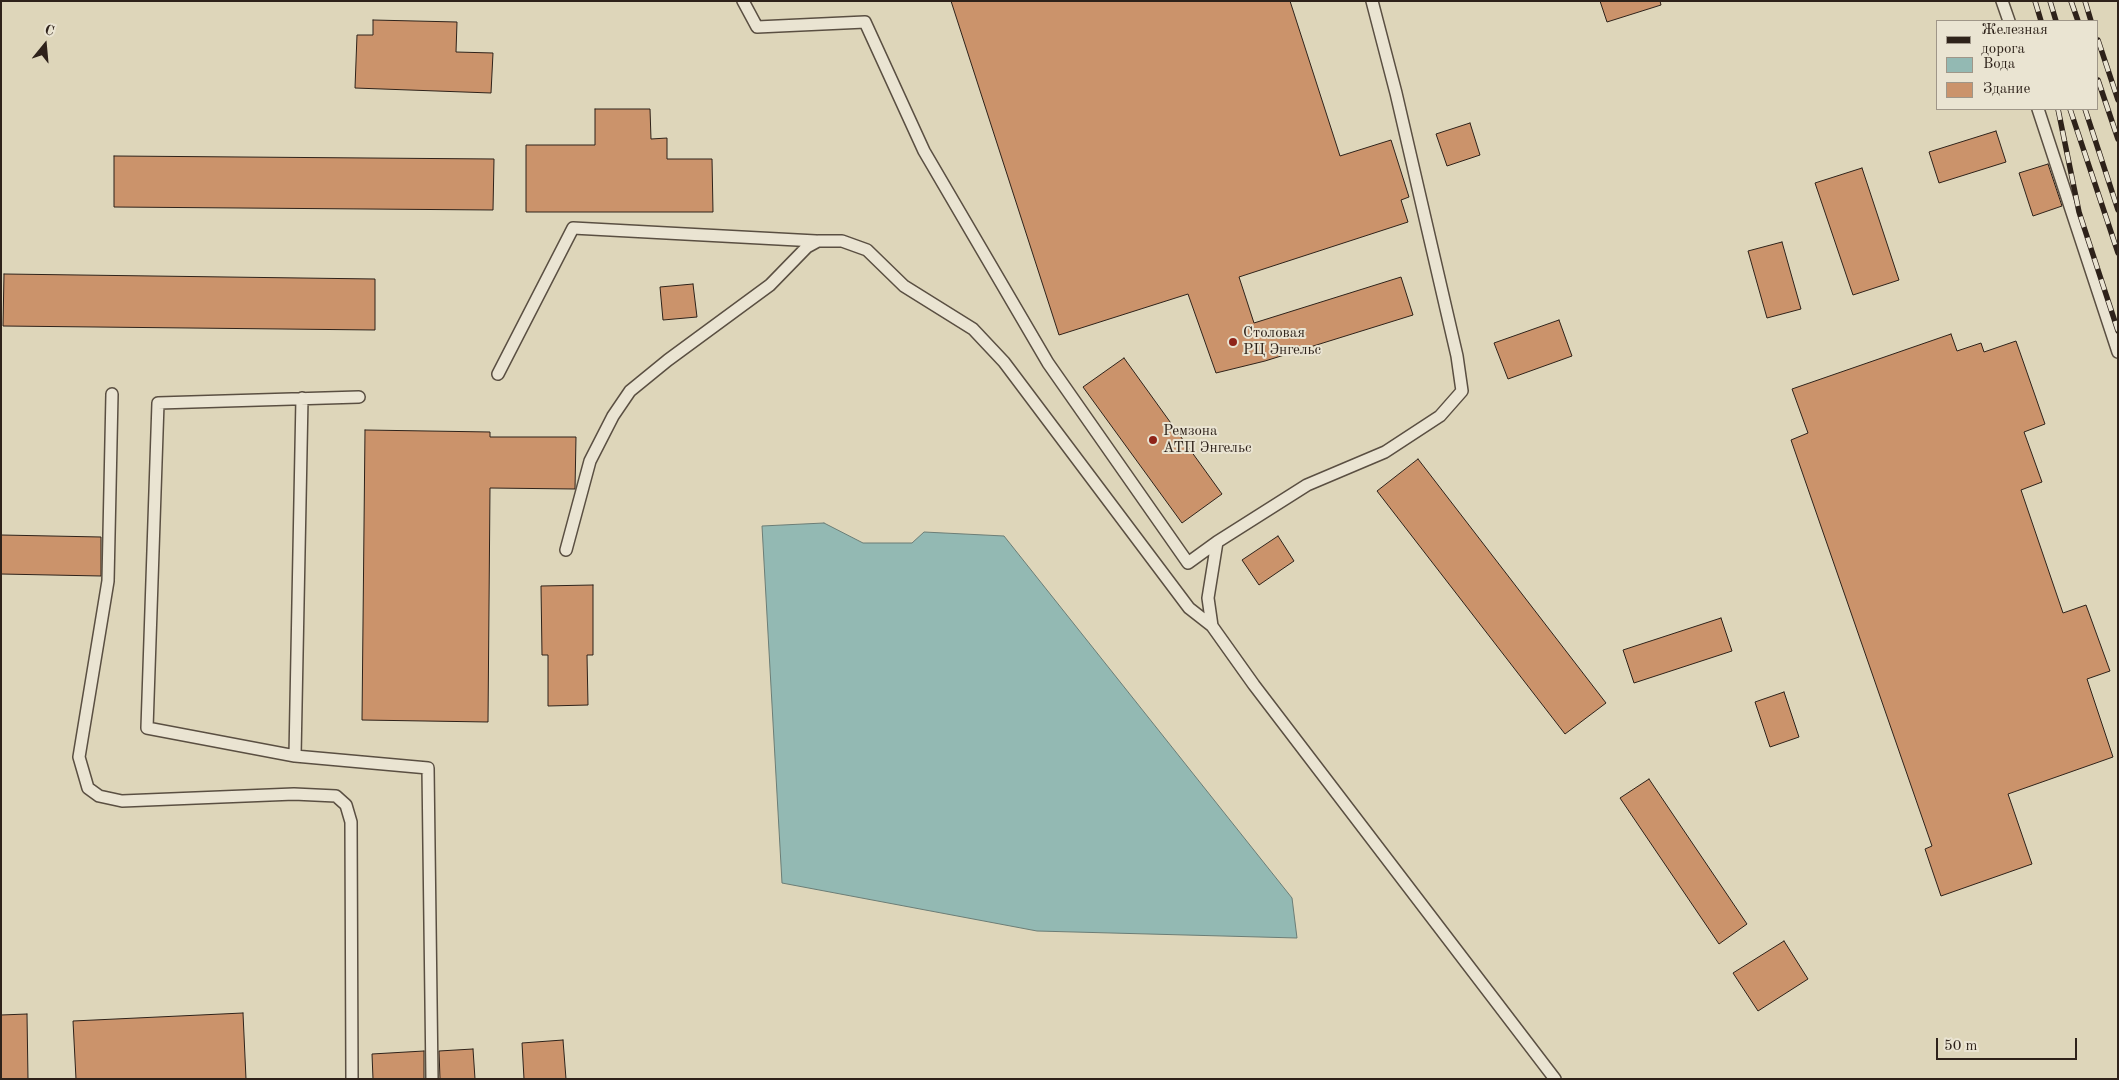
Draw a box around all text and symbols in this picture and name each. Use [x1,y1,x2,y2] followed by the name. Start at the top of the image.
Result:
[20,20,70,70] north arrow
[1936,20,2099,110] legend
[43,23,56,39] text: С
[1981,23,2048,57] text: Железная дорога
[1983,57,2015,72] text: Вода
[1983,82,2030,97] text: Здание
[1243,324,1321,359] place label: Столовая РЦ Энгельс
[1227,336,1239,348] marker: Столовая РЦ Энгельс
[1163,422,1251,457] place label: Ремзона АТП Энгельс
[1147,434,1159,446] marker: Ремзона АТП Энгельс
[1939,1028,2080,1060] scale bar
[1944,1039,1978,1054] text: 50 m

